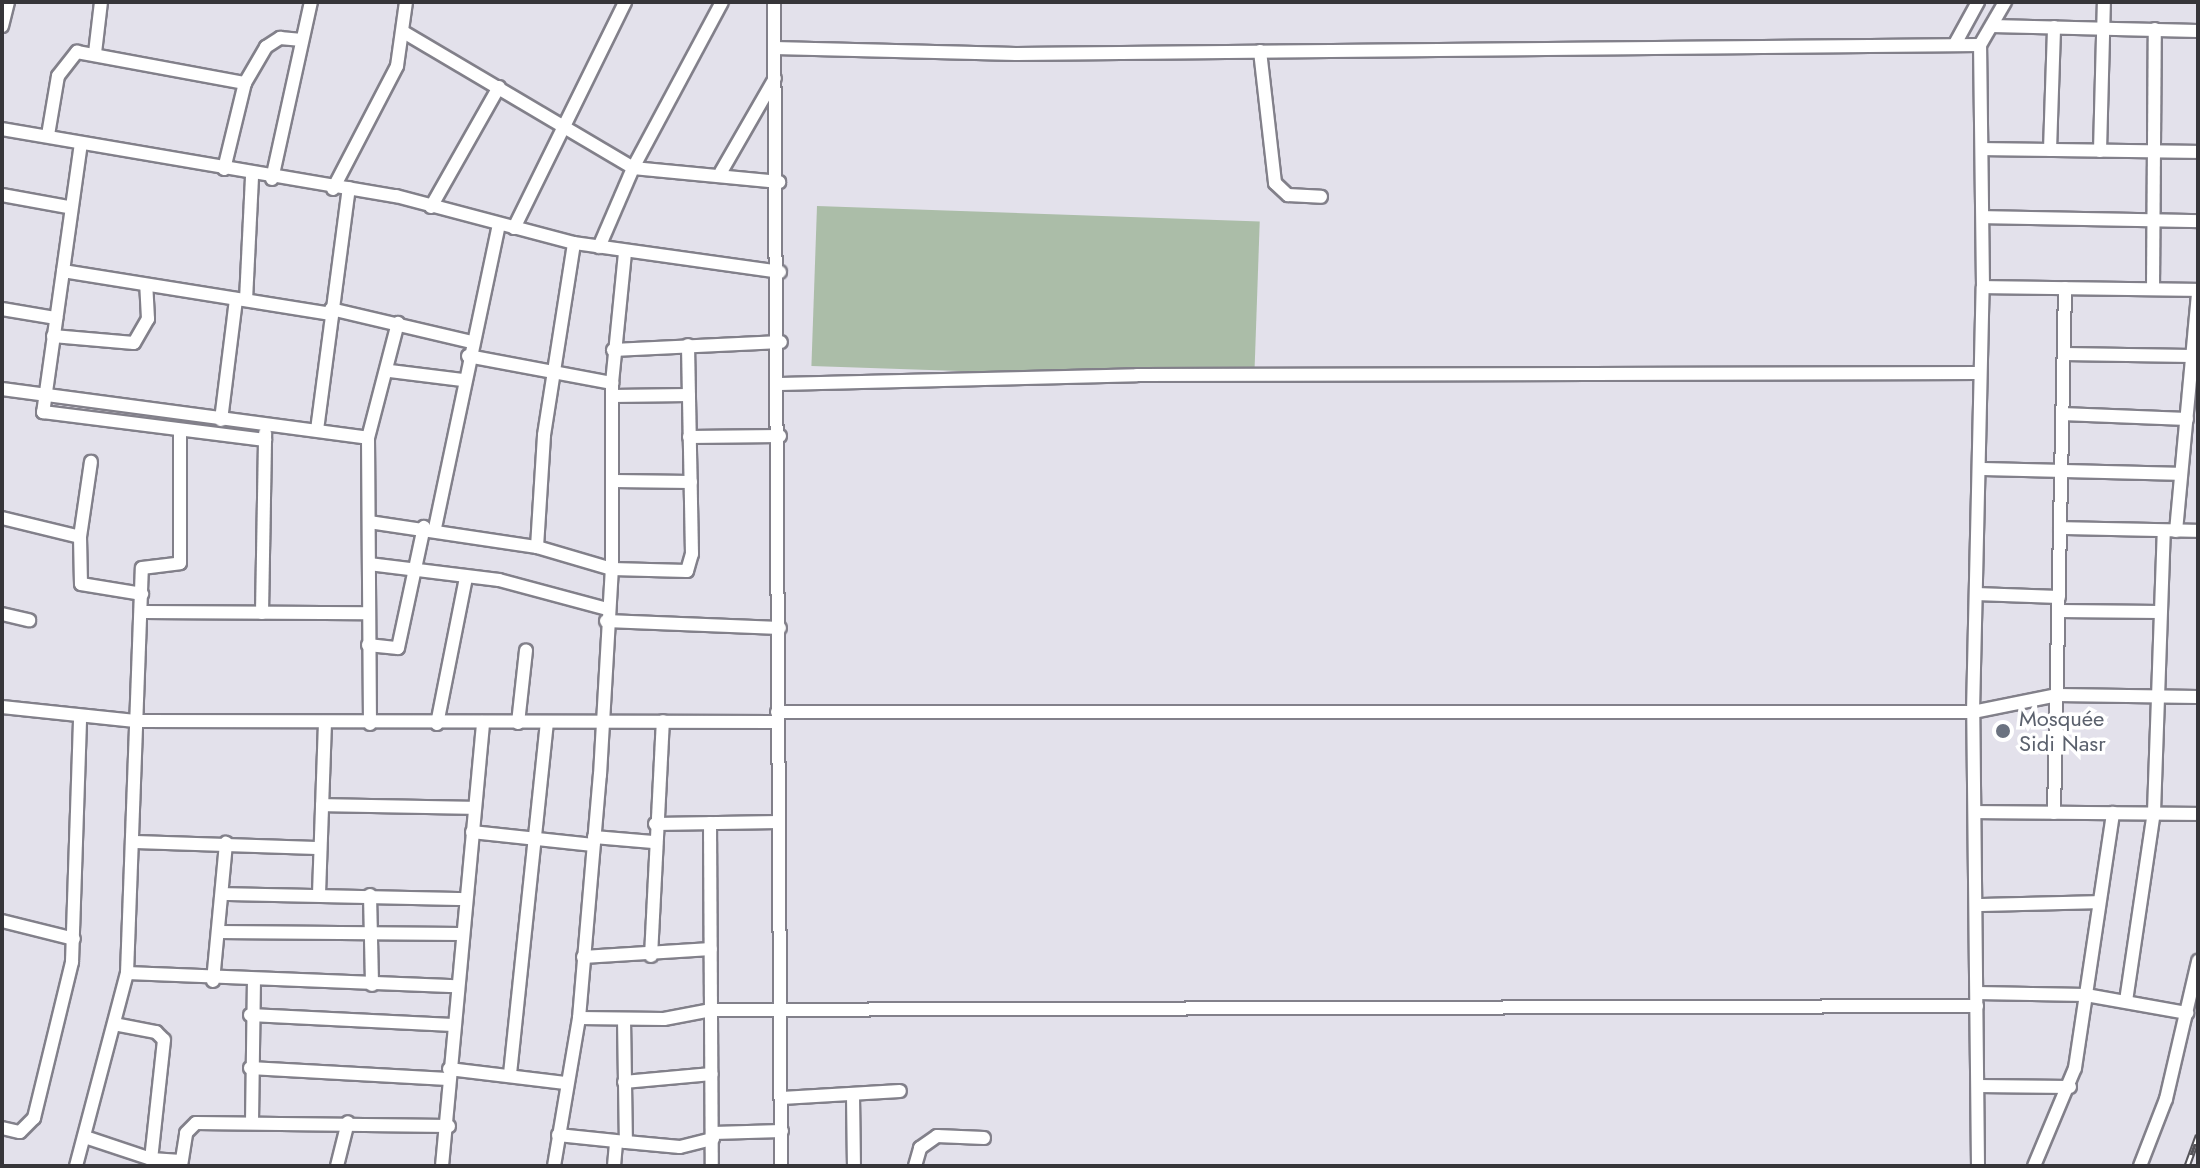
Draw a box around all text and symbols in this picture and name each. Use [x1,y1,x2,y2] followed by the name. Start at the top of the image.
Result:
[2019,705,2106,756] place label: Mosquée Sidi Nasr
[1994,722,2012,740] marker: Mosquée Sidi Nasr

